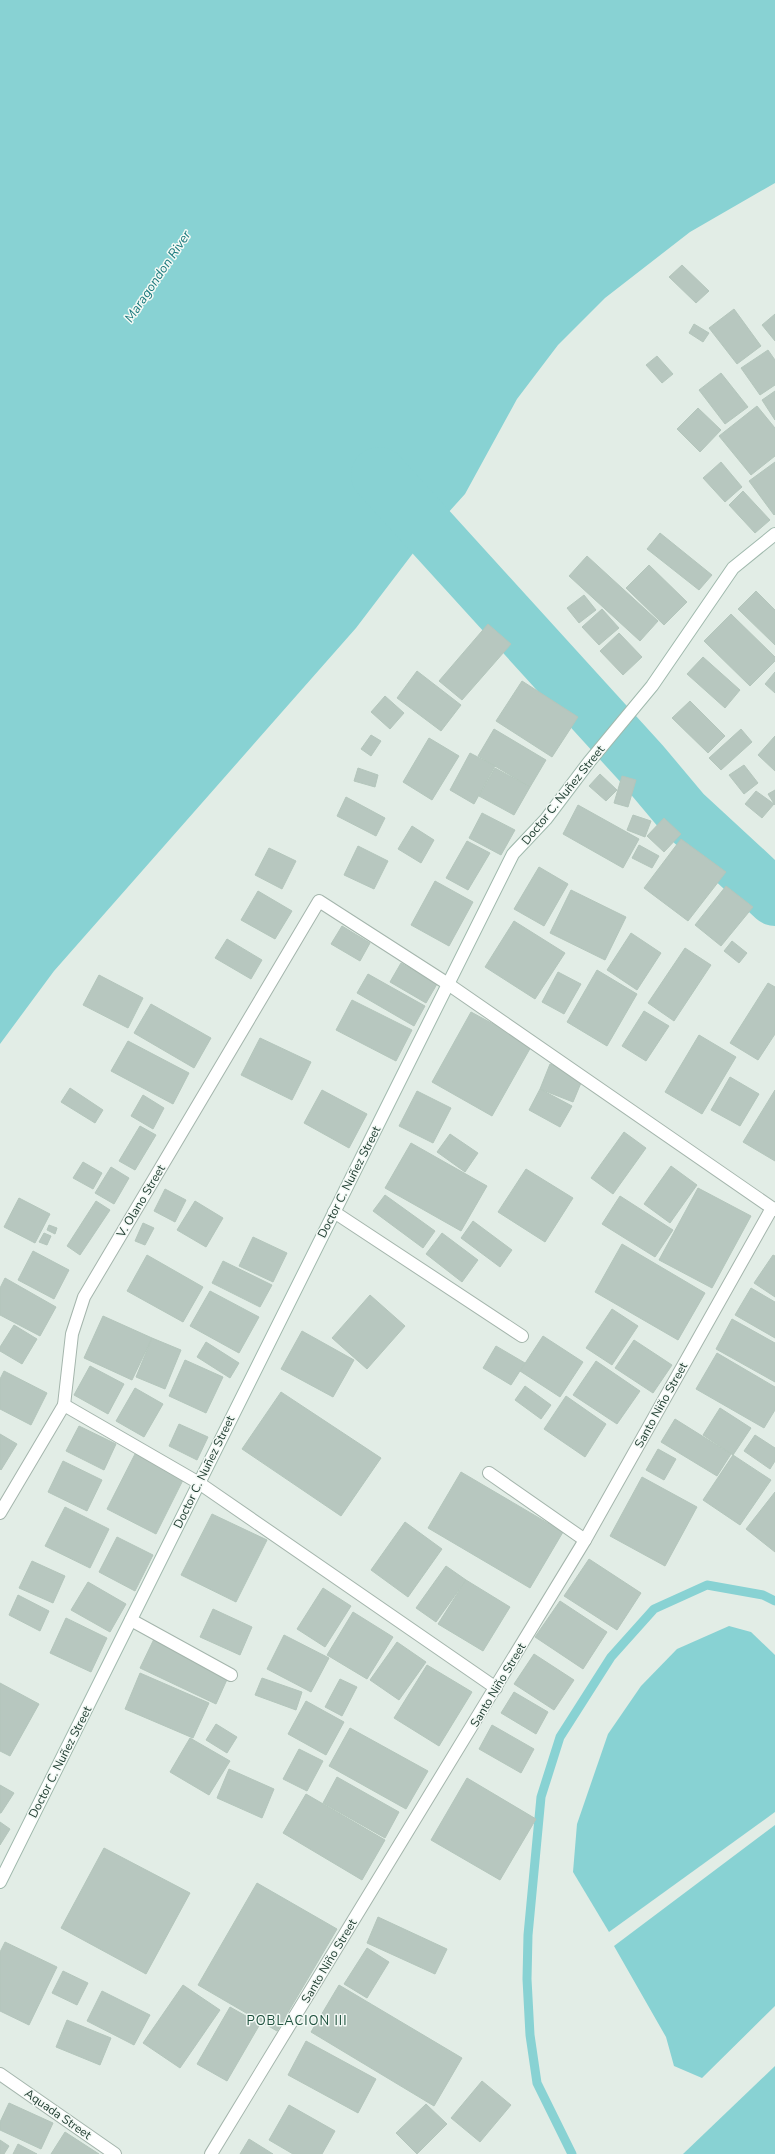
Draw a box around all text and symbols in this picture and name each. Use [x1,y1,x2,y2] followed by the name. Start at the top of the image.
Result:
[120,227,195,326] water label: Maragondon River
[518,741,609,848] street label: Doctor C. Nuñez Street
[314,1123,385,1241] street label: Doctor C. Nuñez Street
[113,1161,169,1241] street label: V. Olano Street
[631,1359,692,1451] street label: Santo Niño Street
[170,1412,239,1531] street label: Doctor C. Nuñez Street
[467,1639,530,1730] street label: Santo Niño Street
[25,1703,96,1821] street label: Doctor C. Nuñez Street
[298,1915,361,2006] street label: Santo Niño Street
[247,2012,348,2030] district label: POBLACION III
[21,2085,95,2143] street label: Aquada Street

